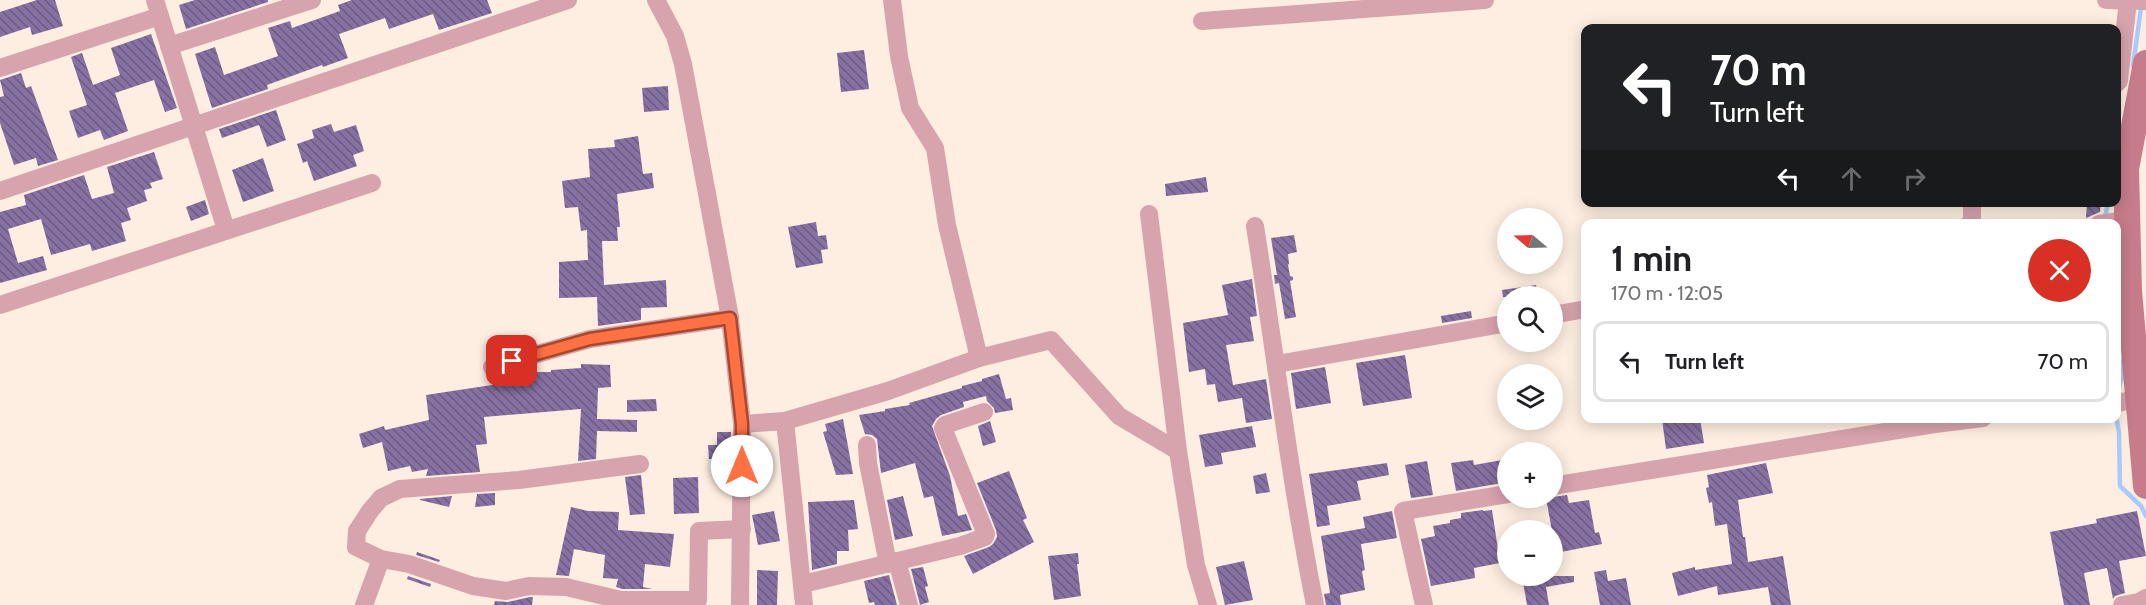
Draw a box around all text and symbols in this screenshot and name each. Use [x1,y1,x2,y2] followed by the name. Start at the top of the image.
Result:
[1710,44,1807,96] text: 70 m
[1611,48,1689,126] icon: left
[1710,96,1804,129] text: Turn left
[1772,162,1805,195] icon: left
[1835,162,1868,195] icon: ahead
[1898,162,1931,195] icon: right
[1497,208,1563,274] north arrow
[1497,208,1563,586] map controls
[1611,236,1692,280] text: 1 min
[2028,239,2091,302] button: close
[1611,281,1723,305] text: 170 m · 12:05
[1497,286,1563,352] button: search
[486,335,537,386] pin
[495,344,528,377] icon: arrive
[1614,345,1647,378] icon: left
[1665,348,1744,375] text: Turn left
[2038,348,2088,375] text: 70 m
[1497,364,1563,430] button: layers
[710,434,774,498] position arrow
[1497,442,1563,508] button: +
[1497,520,1563,586] button: −

